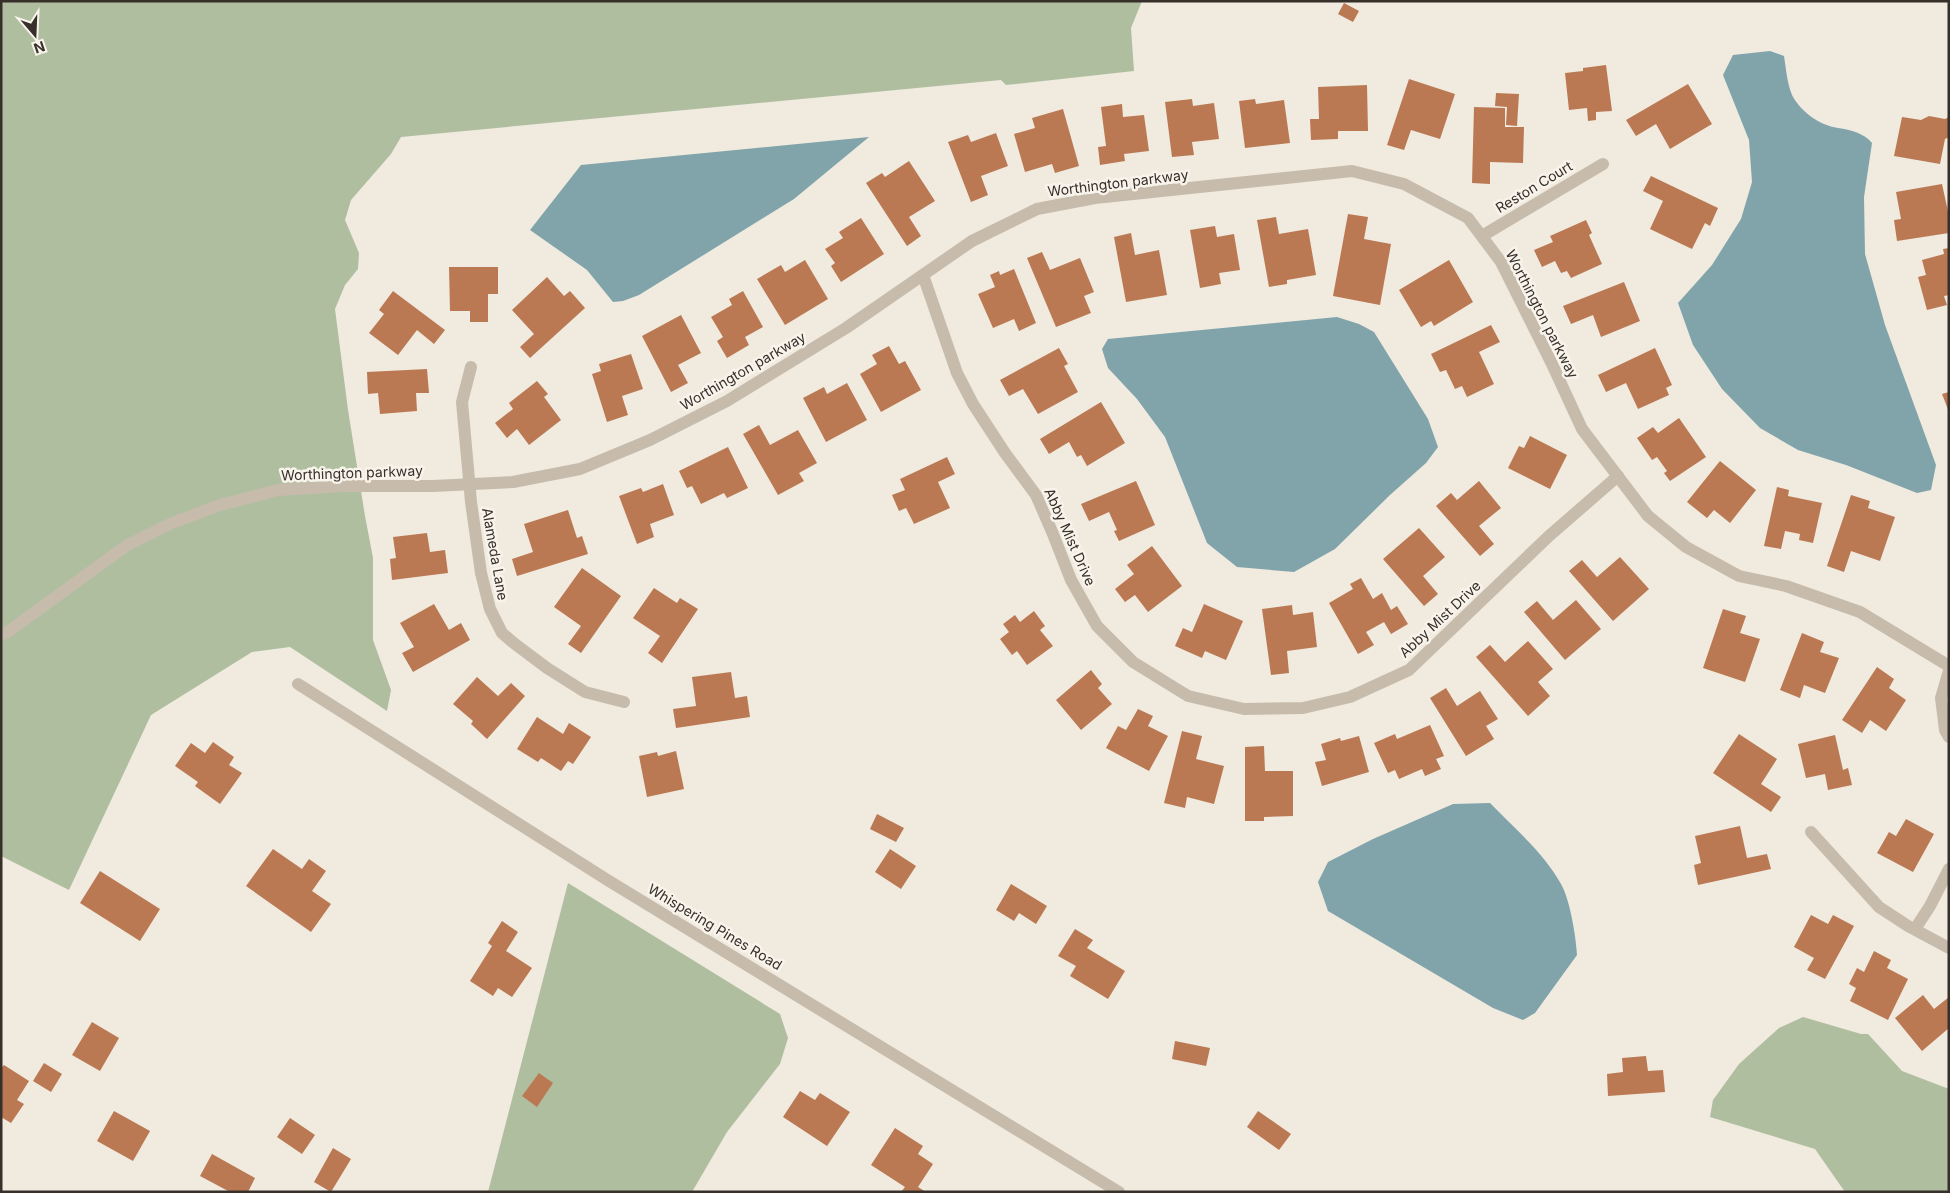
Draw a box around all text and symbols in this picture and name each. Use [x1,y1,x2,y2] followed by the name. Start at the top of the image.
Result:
[10,10,60,60] north arrow
[32,38,47,58] text: N
[1492,157,1575,216] street label: Reston Court
[1047,165,1189,200] street label: Worthington parkway
[1503,247,1582,381] street label: Worthington parkway
[677,328,809,413] street label: Worthington parkway
[281,462,423,483] street label: Worthington parkway
[1041,485,1100,588] street label: Abby Mist Drive
[479,506,512,602] street label: Alameda Lane
[1395,577,1484,661] street label: Abby Mist Drive
[645,880,785,973] street label: Whispering Pines Road

